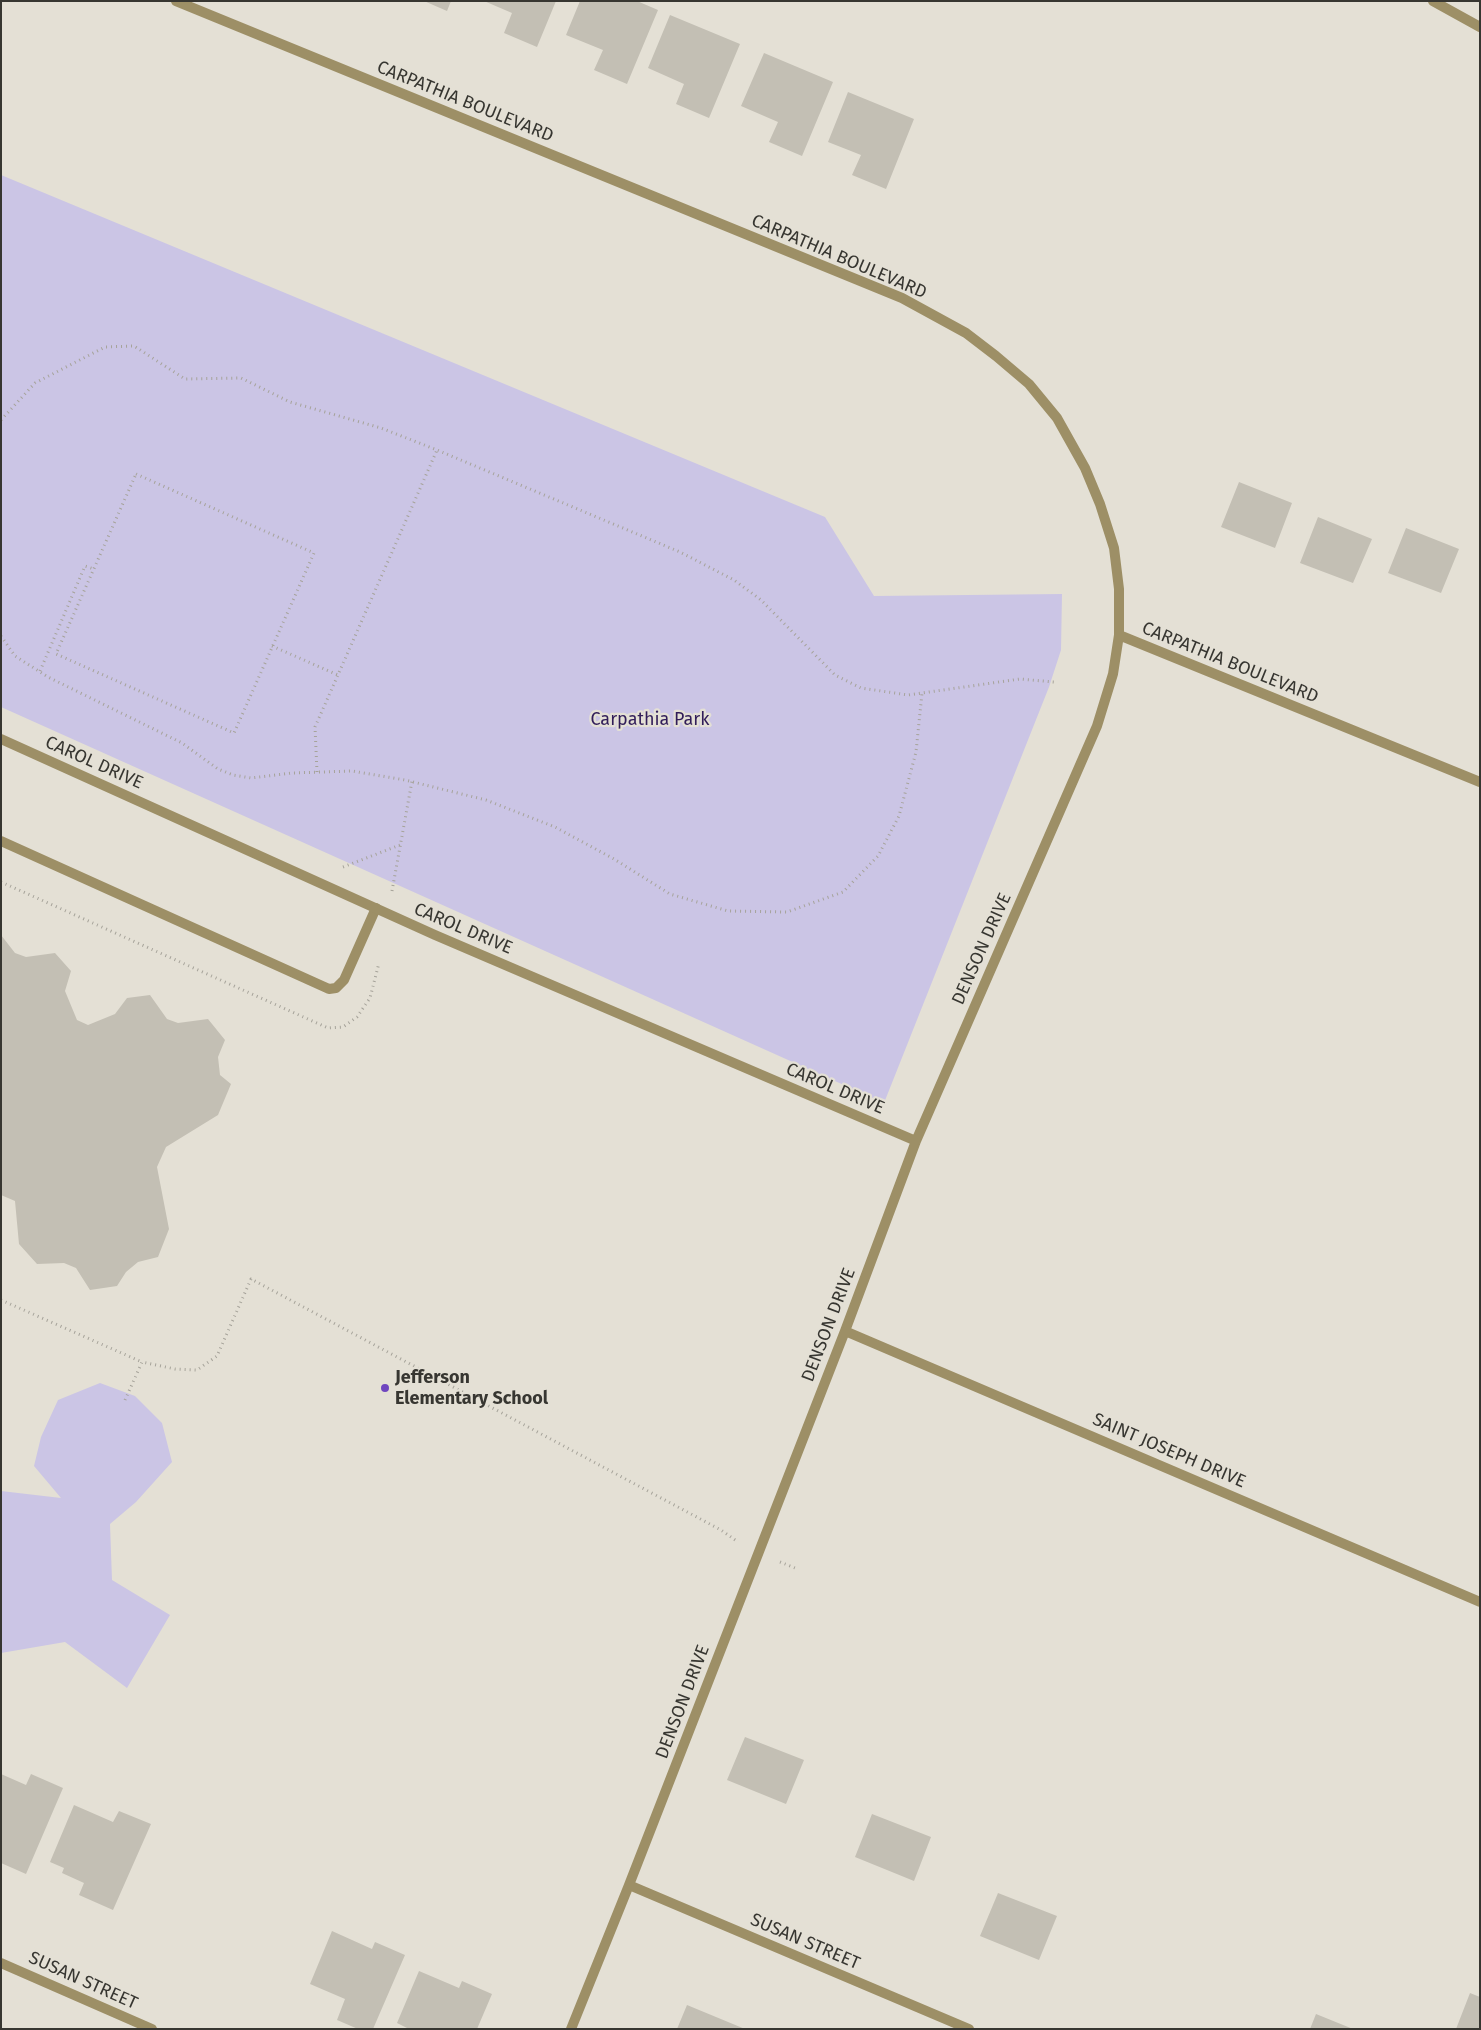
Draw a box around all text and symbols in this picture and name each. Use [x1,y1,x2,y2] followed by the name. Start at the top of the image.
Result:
[374,57,556,147] street label: CARPATHIA BOULEVARD
[748,210,930,304] street label: CARPATHIA BOULEVARD
[1139,618,1321,708] street label: CARPATHIA BOULEVARD
[590,709,710,731] park label: Carpathia Park
[42,732,146,794] street label: CAROL DRIVE
[948,890,1016,1008] street label: DENSON DRIVE
[411,899,515,959] street label: CAROL DRIVE
[783,1059,887,1119] street label: CAROL DRIVE
[797,1265,861,1385] street label: DENSON DRIVE
[395,1367,548,1410] place label: Jefferson Elementary School
[379,1382,391,1394] marker: Jefferson Elementary School
[1089,1409,1249,1493] street label: SAINT JOSEPH DRIVE
[651,1642,715,1762] street label: DENSON DRIVE
[747,1909,863,1975] street label: SUSAN STREET
[25,1947,141,2015] street label: SUSAN STREET

